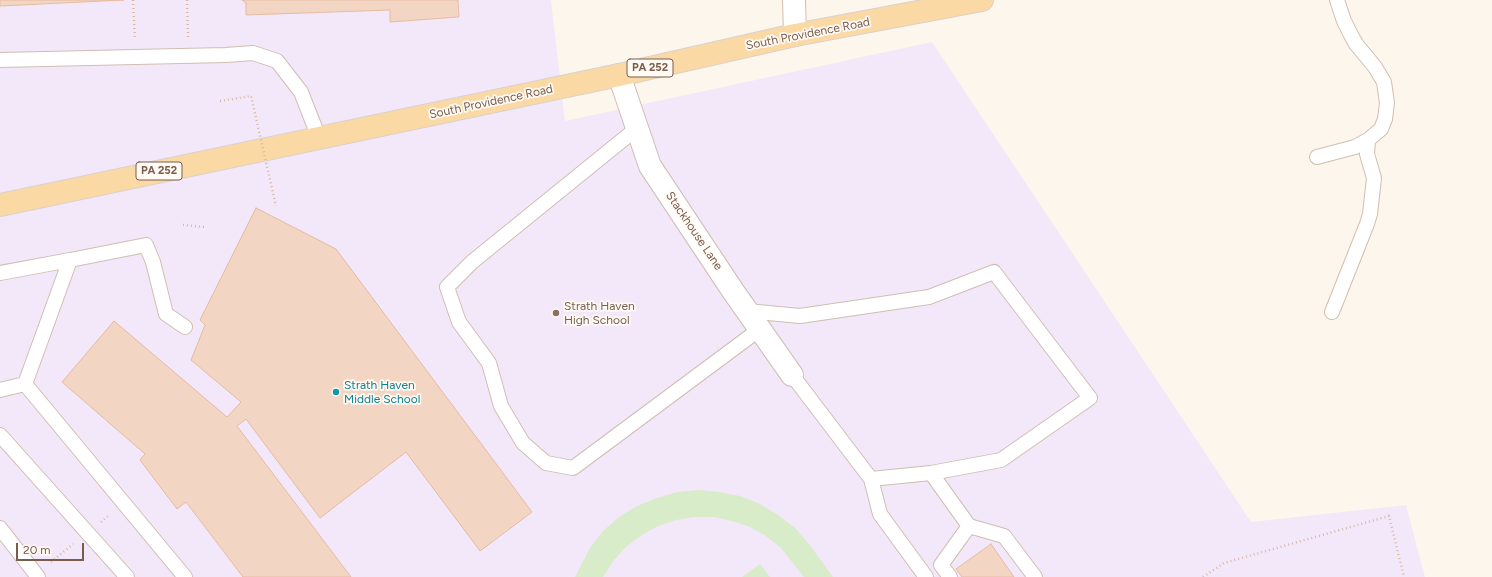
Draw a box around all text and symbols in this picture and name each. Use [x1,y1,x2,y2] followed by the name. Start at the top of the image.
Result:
[745,15,871,53] street label: South Providence Road
[627,59,673,77] road number: PA 252
[428,82,554,122] street label: South Providence Road
[136,162,182,180] road number: PA 252
[662,189,726,273] street label: Stackhouse Lane
[564,299,635,327] place label: Strath Haven High School
[551,308,561,318] marker: Strath Haven High School
[344,378,420,406] place label: Strath Haven Middle School
[331,387,341,397] marker: Strath Haven Middle School
[18,535,86,561] scale bar
[23,543,51,557] text: 20 m

